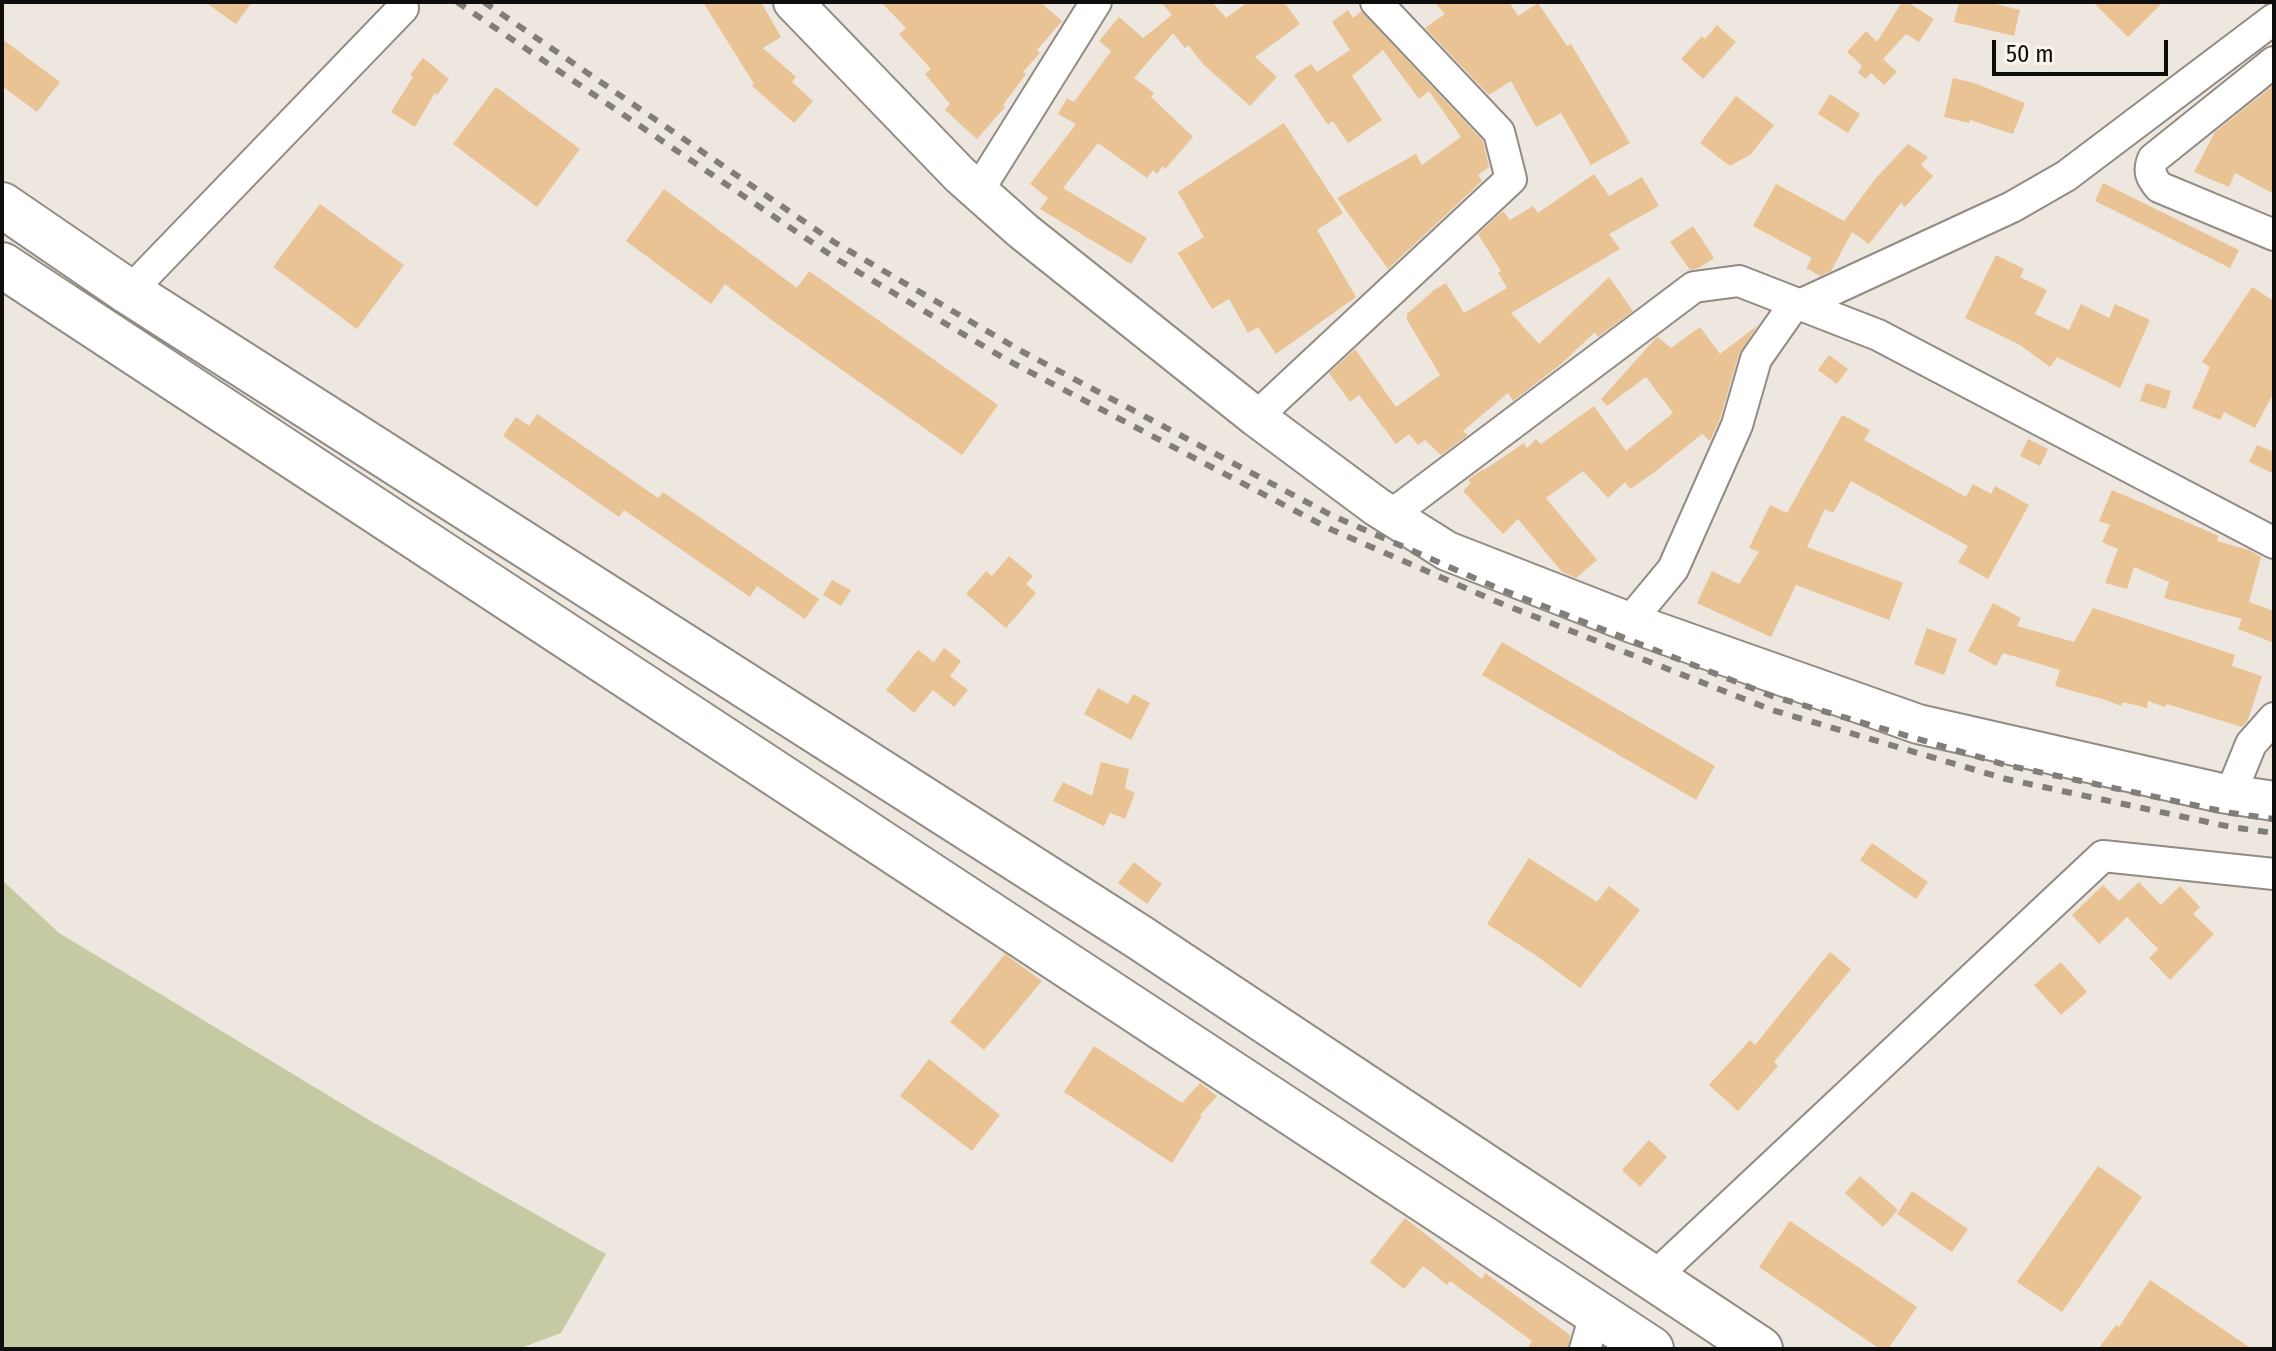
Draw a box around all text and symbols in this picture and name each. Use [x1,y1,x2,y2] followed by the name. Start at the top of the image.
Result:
[1996,24,2172,74] scale bar
[2006,40,2054,68] text: 50 m

